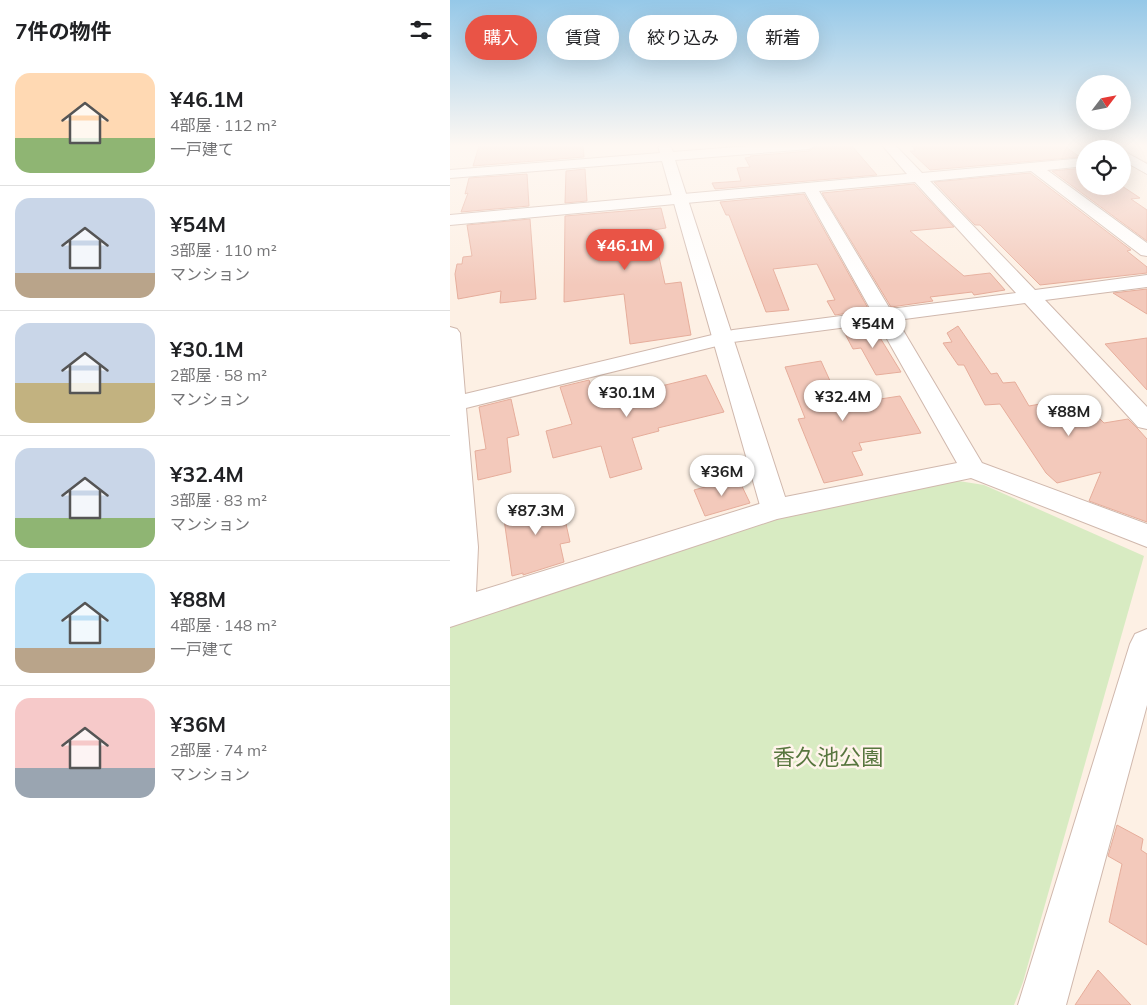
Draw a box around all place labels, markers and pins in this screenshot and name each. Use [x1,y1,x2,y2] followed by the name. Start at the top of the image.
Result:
[584,228,666,271] pin: ¥46.1M
[843,306,903,349] pin: ¥54M
[586,376,668,418] pin: ¥30.1M
[802,380,884,422] pin: ¥32.4M
[1039,394,1099,437] pin: ¥88M
[692,454,752,497] pin: ¥36M
[495,494,577,536] pin: ¥87.3M

